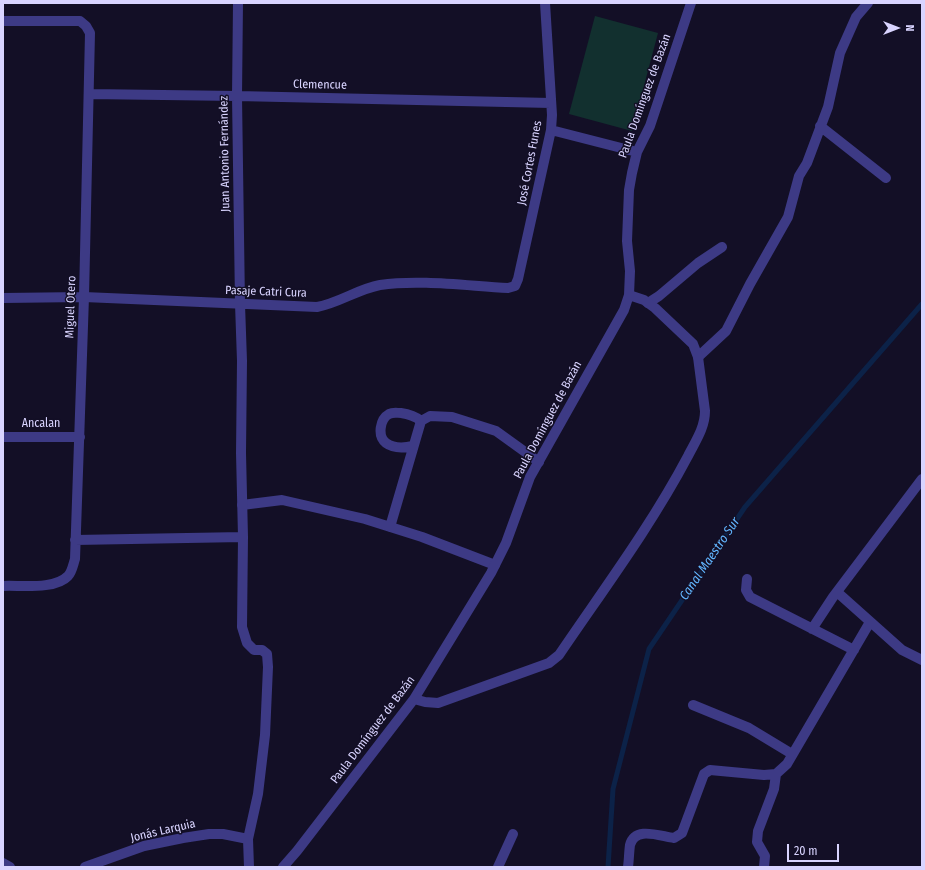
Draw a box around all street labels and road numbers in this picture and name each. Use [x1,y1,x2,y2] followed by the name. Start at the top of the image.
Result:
[616,32,674,160] street label: Paula Domínguez de Bazán
[293,77,347,93] street label: Clemencue
[217,96,233,212] street label: Juan Antonio Fernández
[515,119,545,207] street label: José Cortes Funes
[63,275,79,339] street label: Miguel Otero
[225,283,307,301] street label: Pasaje Catri Cura
[511,359,585,481] street label: Paula Domínguez de Bazán
[22,417,60,431] street label: Ancalan
[328,673,418,787] street label: Paula Domínguez de Bazán
[129,817,197,845] street label: Jonás Larquia

